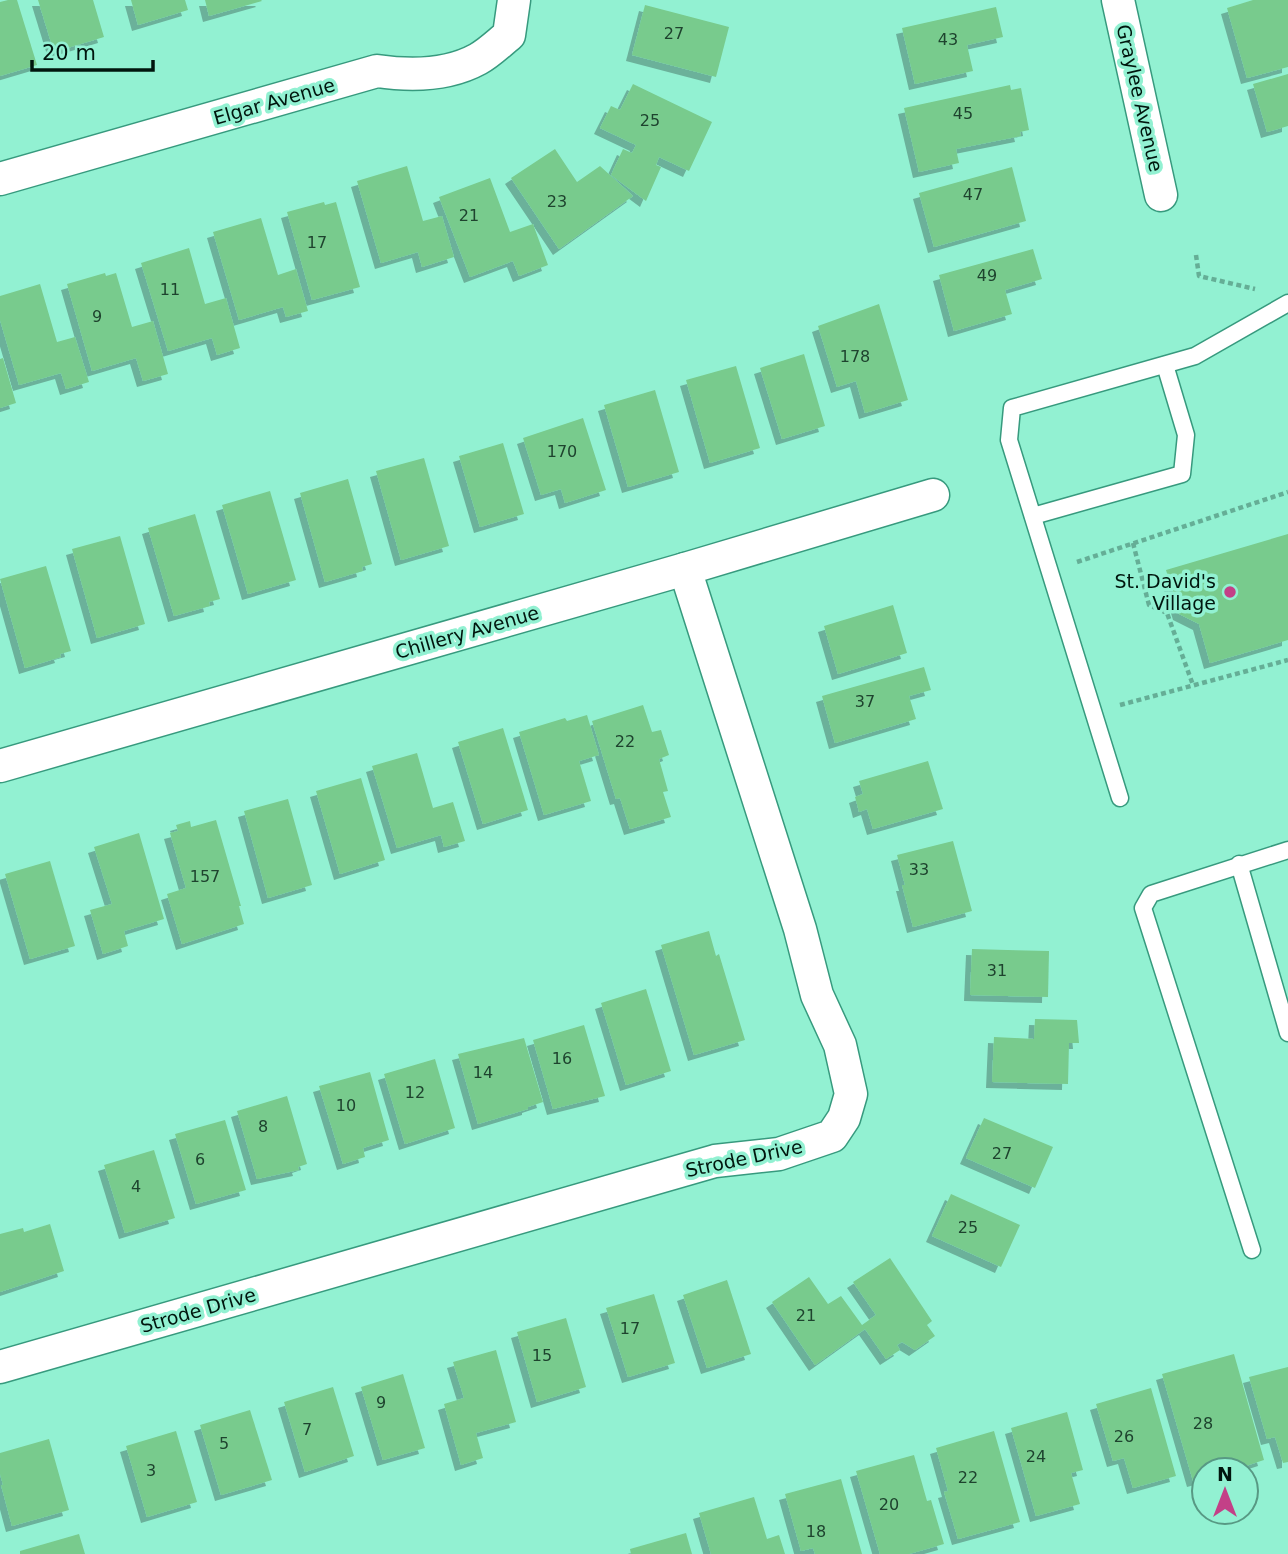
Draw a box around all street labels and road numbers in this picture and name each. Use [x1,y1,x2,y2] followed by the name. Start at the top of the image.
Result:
[1112,22,1168,174] street label: Graylee Avenue
[211,73,337,129] street label: Elgar Avenue
[393,601,541,663] street label: Chillery Avenue
[684,1135,804,1181] street label: Strode Drive
[138,1283,258,1337] street label: Strode Drive

